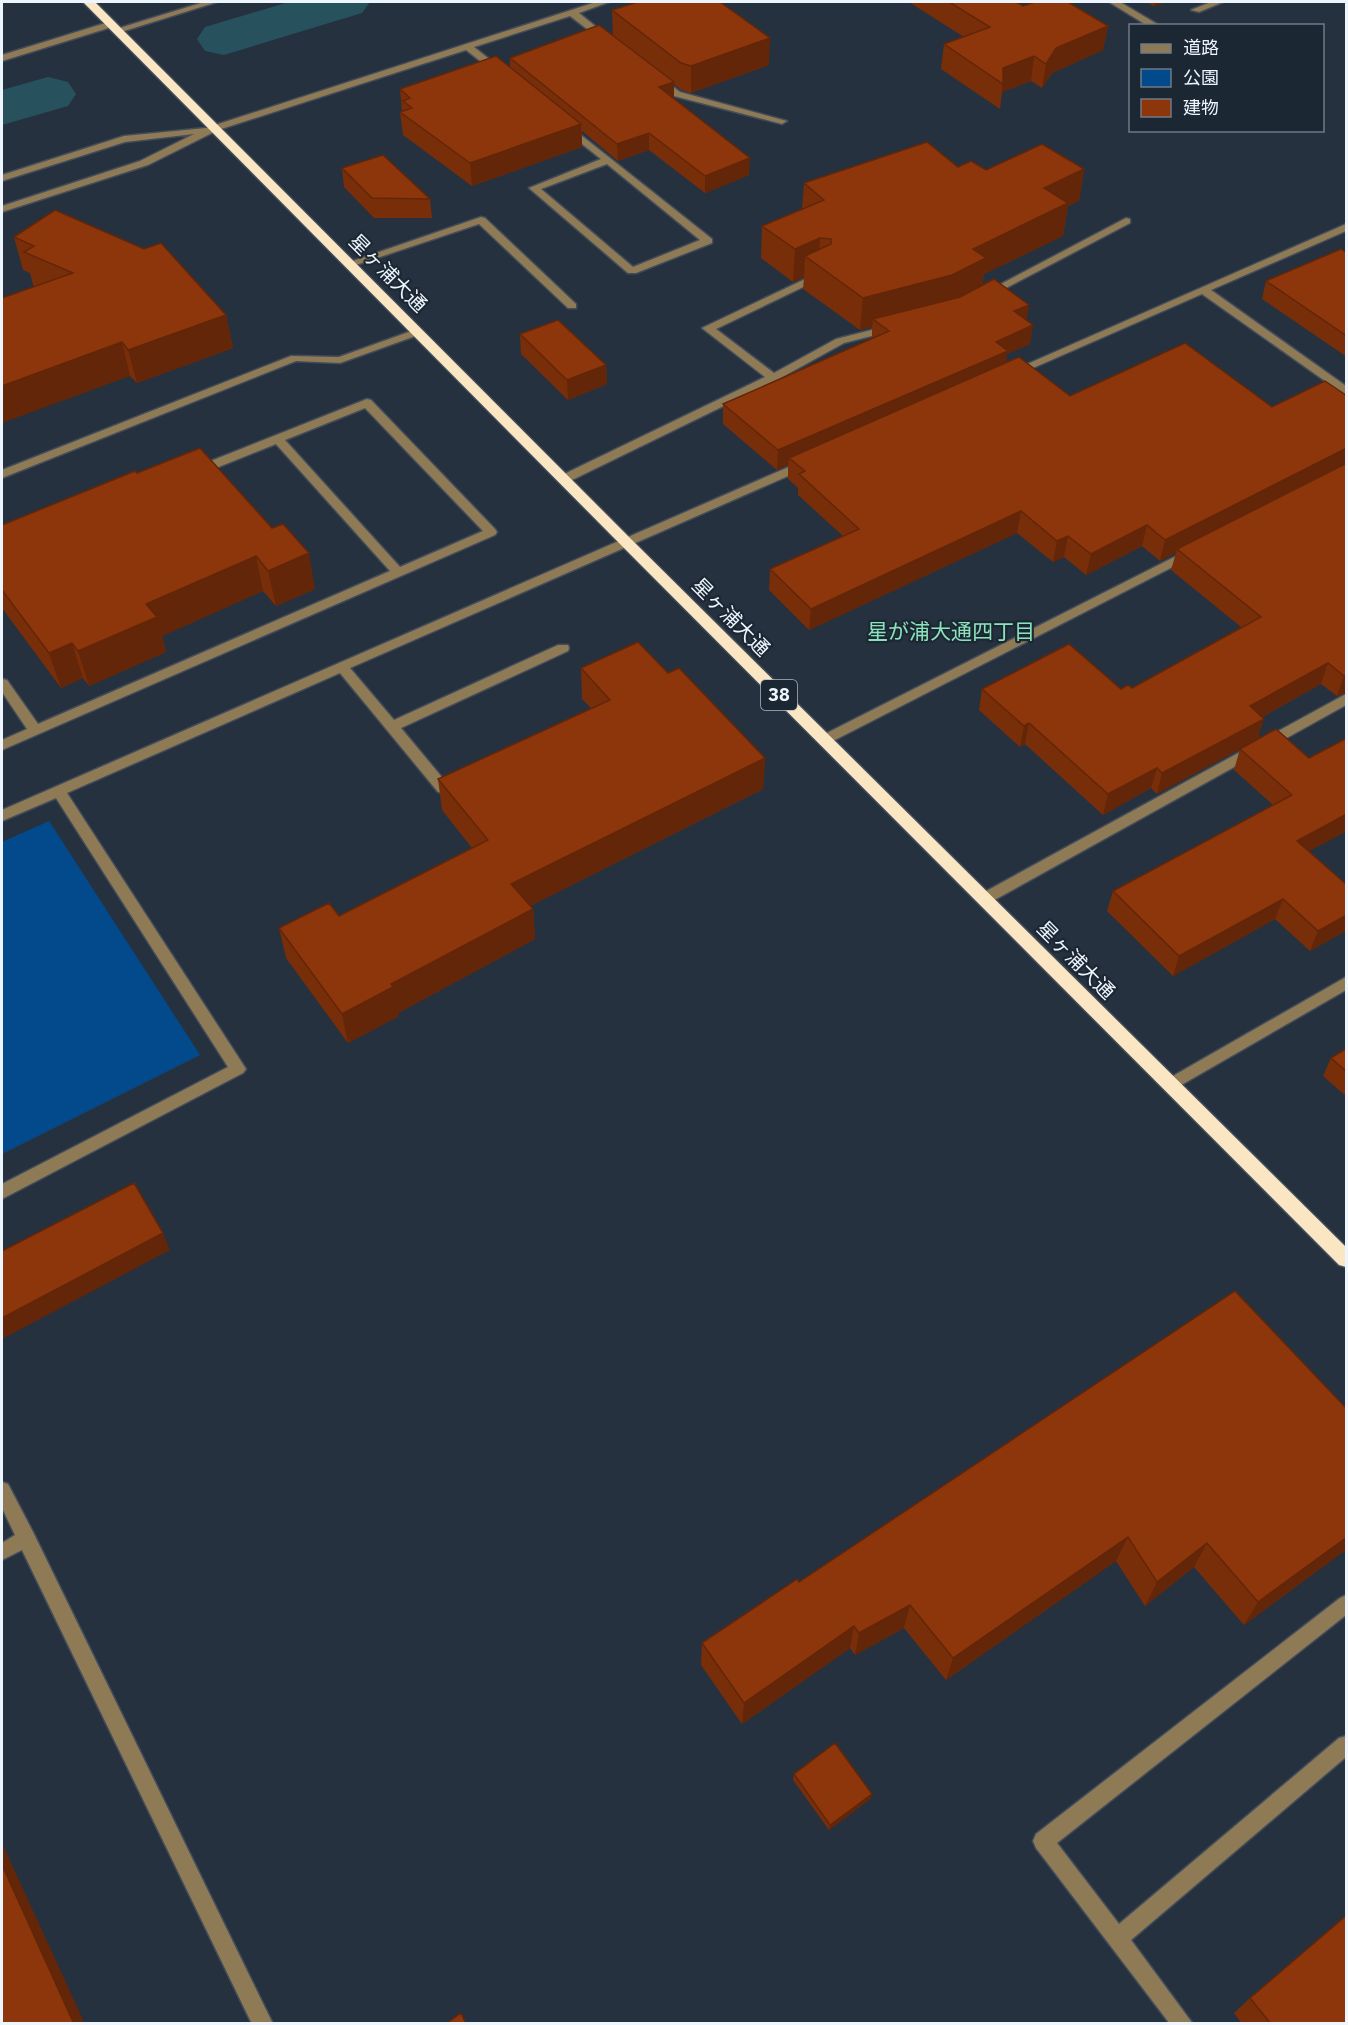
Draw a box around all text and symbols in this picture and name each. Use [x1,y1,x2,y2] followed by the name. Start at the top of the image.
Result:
[1129,24,1324,132] legend
[1183,36,1219,59] text: 道路
[1183,66,1219,89] text: 公園
[1183,96,1219,119] text: 建物
[343,228,433,318] street label: 星ヶ浦大通
[686,572,776,662] street label: 星ヶ浦大通
[867,617,1035,645] district label: 星が浦大通四丁目
[761,680,797,710] road number: 38
[1031,915,1121,1005] street label: 星ヶ浦大通

